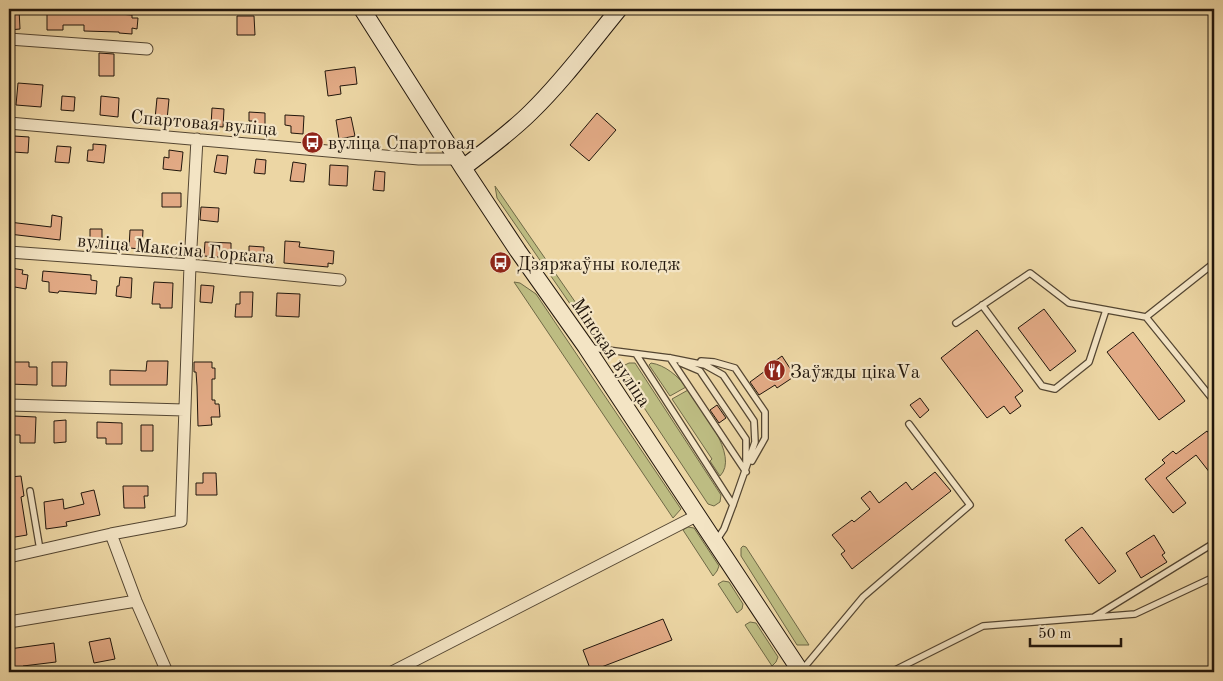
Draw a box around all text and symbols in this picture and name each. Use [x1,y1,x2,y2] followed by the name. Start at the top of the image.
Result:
[130,109,278,140] street label: Спартовая вуліца
[300,130,324,154] bus stop icon: вуліца Спартовая
[328,135,475,154] place label: вуліца Спартовая
[76,232,276,269] street label: вуліца Максіма Горкага
[489,251,513,275] bus stop icon: Дзяржаўны коледж
[517,256,681,275] place label: Дзяржаўны коледж
[567,296,654,412] street label: Мінская вуліца
[762,359,786,383] restaurant icon: Заўжды цікаVа
[790,364,921,383] place label: Заўжды цікаVа
[1030,616,1122,648] scale bar
[1038,627,1072,642] text: 50 m

